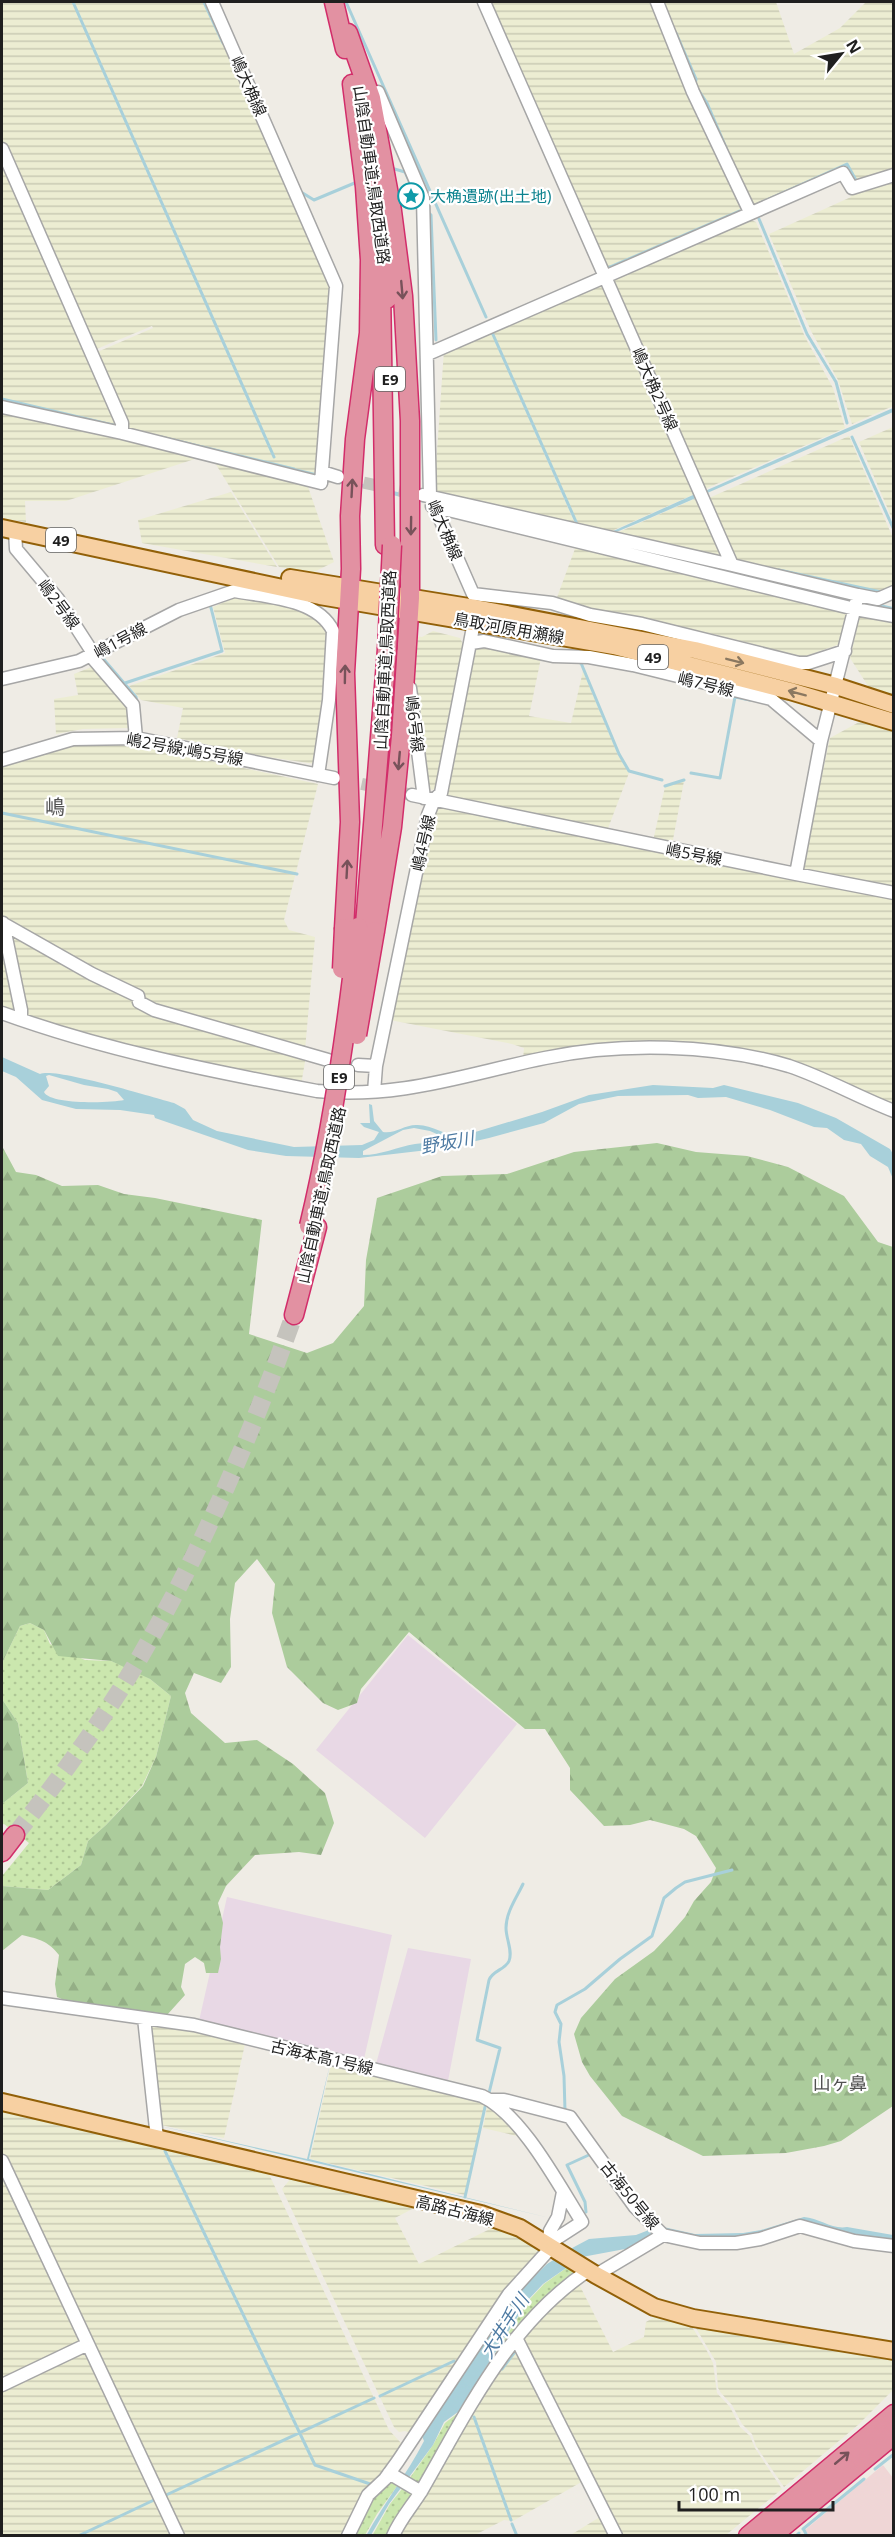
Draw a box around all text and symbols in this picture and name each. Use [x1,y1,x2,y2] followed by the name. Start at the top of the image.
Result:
[811,24,871,84] north arrow
[841,35,867,58] text: N
[226,52,272,120] street label: 嶋大桷線
[349,84,395,266] street label: 山陰自動車道;鳥取西道路
[396,181,426,211] place icon: 大桷遺跡(出土地)
[430,185,552,207] place label: 大桷遺跡(出土地)
[397,279,408,299] one-way arrow
[627,344,683,434] street label: 嶋大桷2号線
[375,367,405,391] road number: E9
[346,479,357,499] one-way arrow
[422,496,468,564] street label: 嶋大桷線
[405,516,417,536] one-way arrow
[46,528,76,552] road number: 49
[369,569,401,751] street label: 山陰自動車道;鳥取西道路
[33,575,85,633] street label: 嶋2号線
[452,607,566,649] street label: 鳥取河原用瀬線
[90,617,150,663] street label: 嶋1号線
[638,645,668,669] road number: 49
[725,655,744,667] one-way arrow
[339,665,351,685] one-way arrow
[676,666,736,702] street label: 嶋7号線
[788,687,807,698] one-way arrow
[401,694,429,754] street label: 嶋6号線
[125,728,245,770] street label: 嶋2号線;嶋5号線
[393,750,404,770] one-way arrow
[45,793,65,820] district label: 嶋
[406,813,440,873] street label: 嶋4号線
[664,838,724,870] street label: 嶋5号線
[342,860,353,880] one-way arrow
[324,1065,354,1089] road number: E9
[292,1105,350,1285] street label: 山陰自動車道;鳥取西道路
[418,1125,478,1159] water label: 野坂川
[268,2034,376,2080] street label: 古海本高1号線
[813,2071,867,2095] district label: 山ヶ鼻
[596,2156,664,2234] street label: 古海50号線
[414,2190,496,2230] street label: 高路古海線
[474,2288,535,2363] water label: 大井手川
[833,2451,849,2464] one-way arrow
[679,2474,834,2512] scale bar
[688,2482,740,2506] text: 100 m

